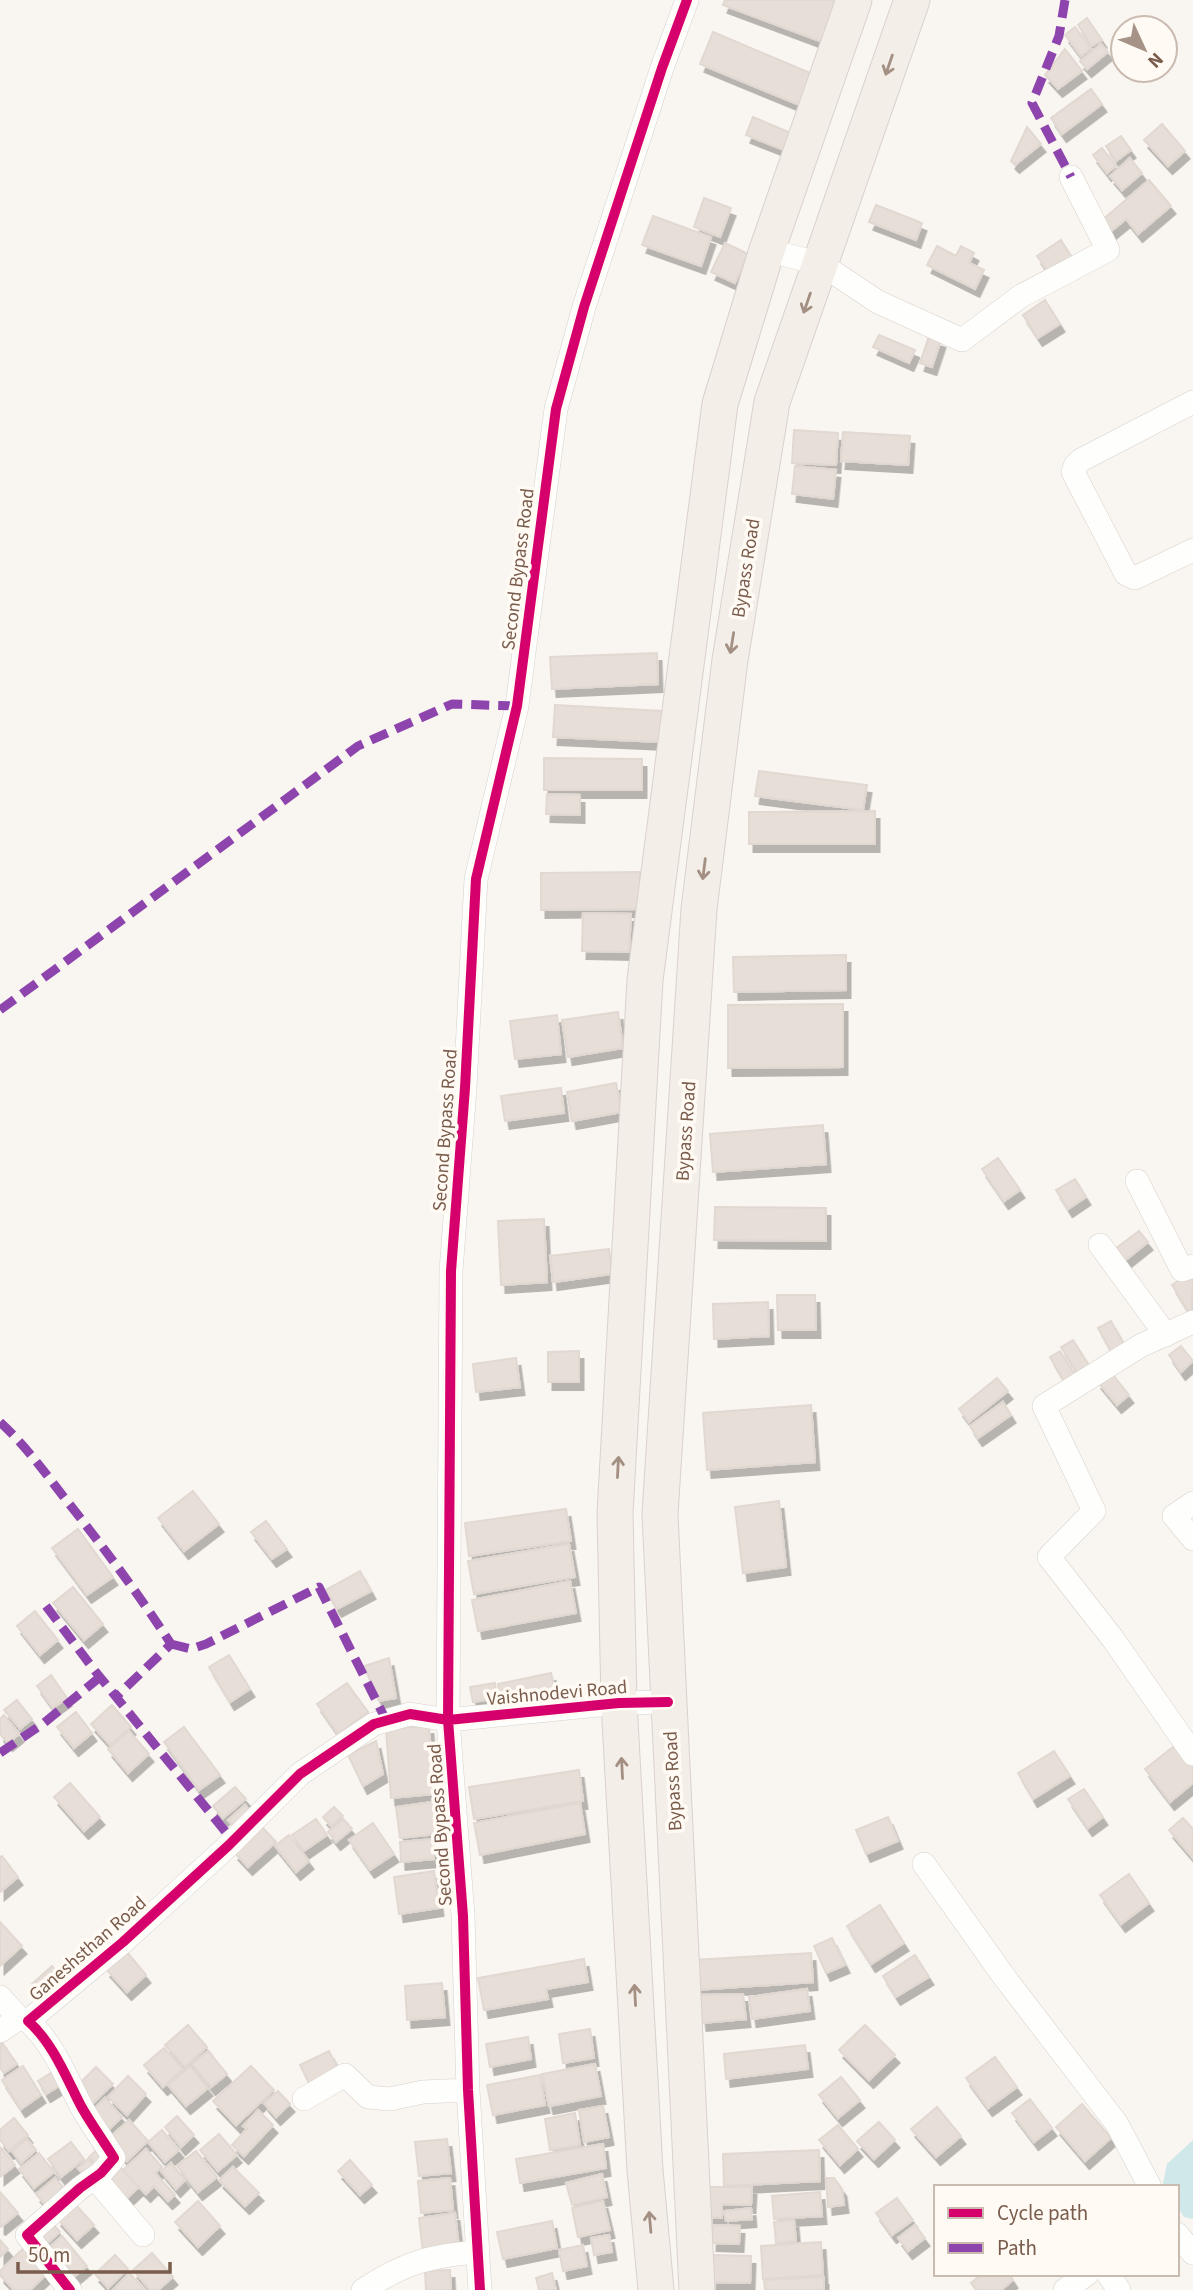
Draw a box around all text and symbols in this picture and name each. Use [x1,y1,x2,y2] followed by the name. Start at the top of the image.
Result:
[1109,14,1179,84] north arrow
[1141,46,1169,74] text: N
[882,53,894,75] one-way arrow
[800,291,812,313] one-way arrow
[495,487,542,652] street label: Second Bypass Road
[725,517,768,620] street label: Bypass Road
[725,632,738,654] one-way arrow
[697,857,710,880] one-way arrow
[426,1048,465,1212] street label: Second Bypass Road
[670,1080,703,1182] street label: Bypass Road
[612,1456,625,1479] one-way arrow
[486,1674,628,1713] street label: Vaishnodevi Road
[657,1730,690,1832] street label: Bypass Road
[421,1743,460,1907] street label: Second Bypass Road
[616,1757,629,1780] one-way arrow
[23,1890,153,2008] street label: Ganeshsthan Road
[629,1984,642,2007] one-way arrow
[934,2185,1179,2276] legend
[997,2198,1088,2228] text: Cycle path
[643,2211,656,2234] one-way arrow
[18,2230,170,2274] scale bar
[997,2233,1037,2263] text: Path
[28,2240,70,2270] text: 50 m

